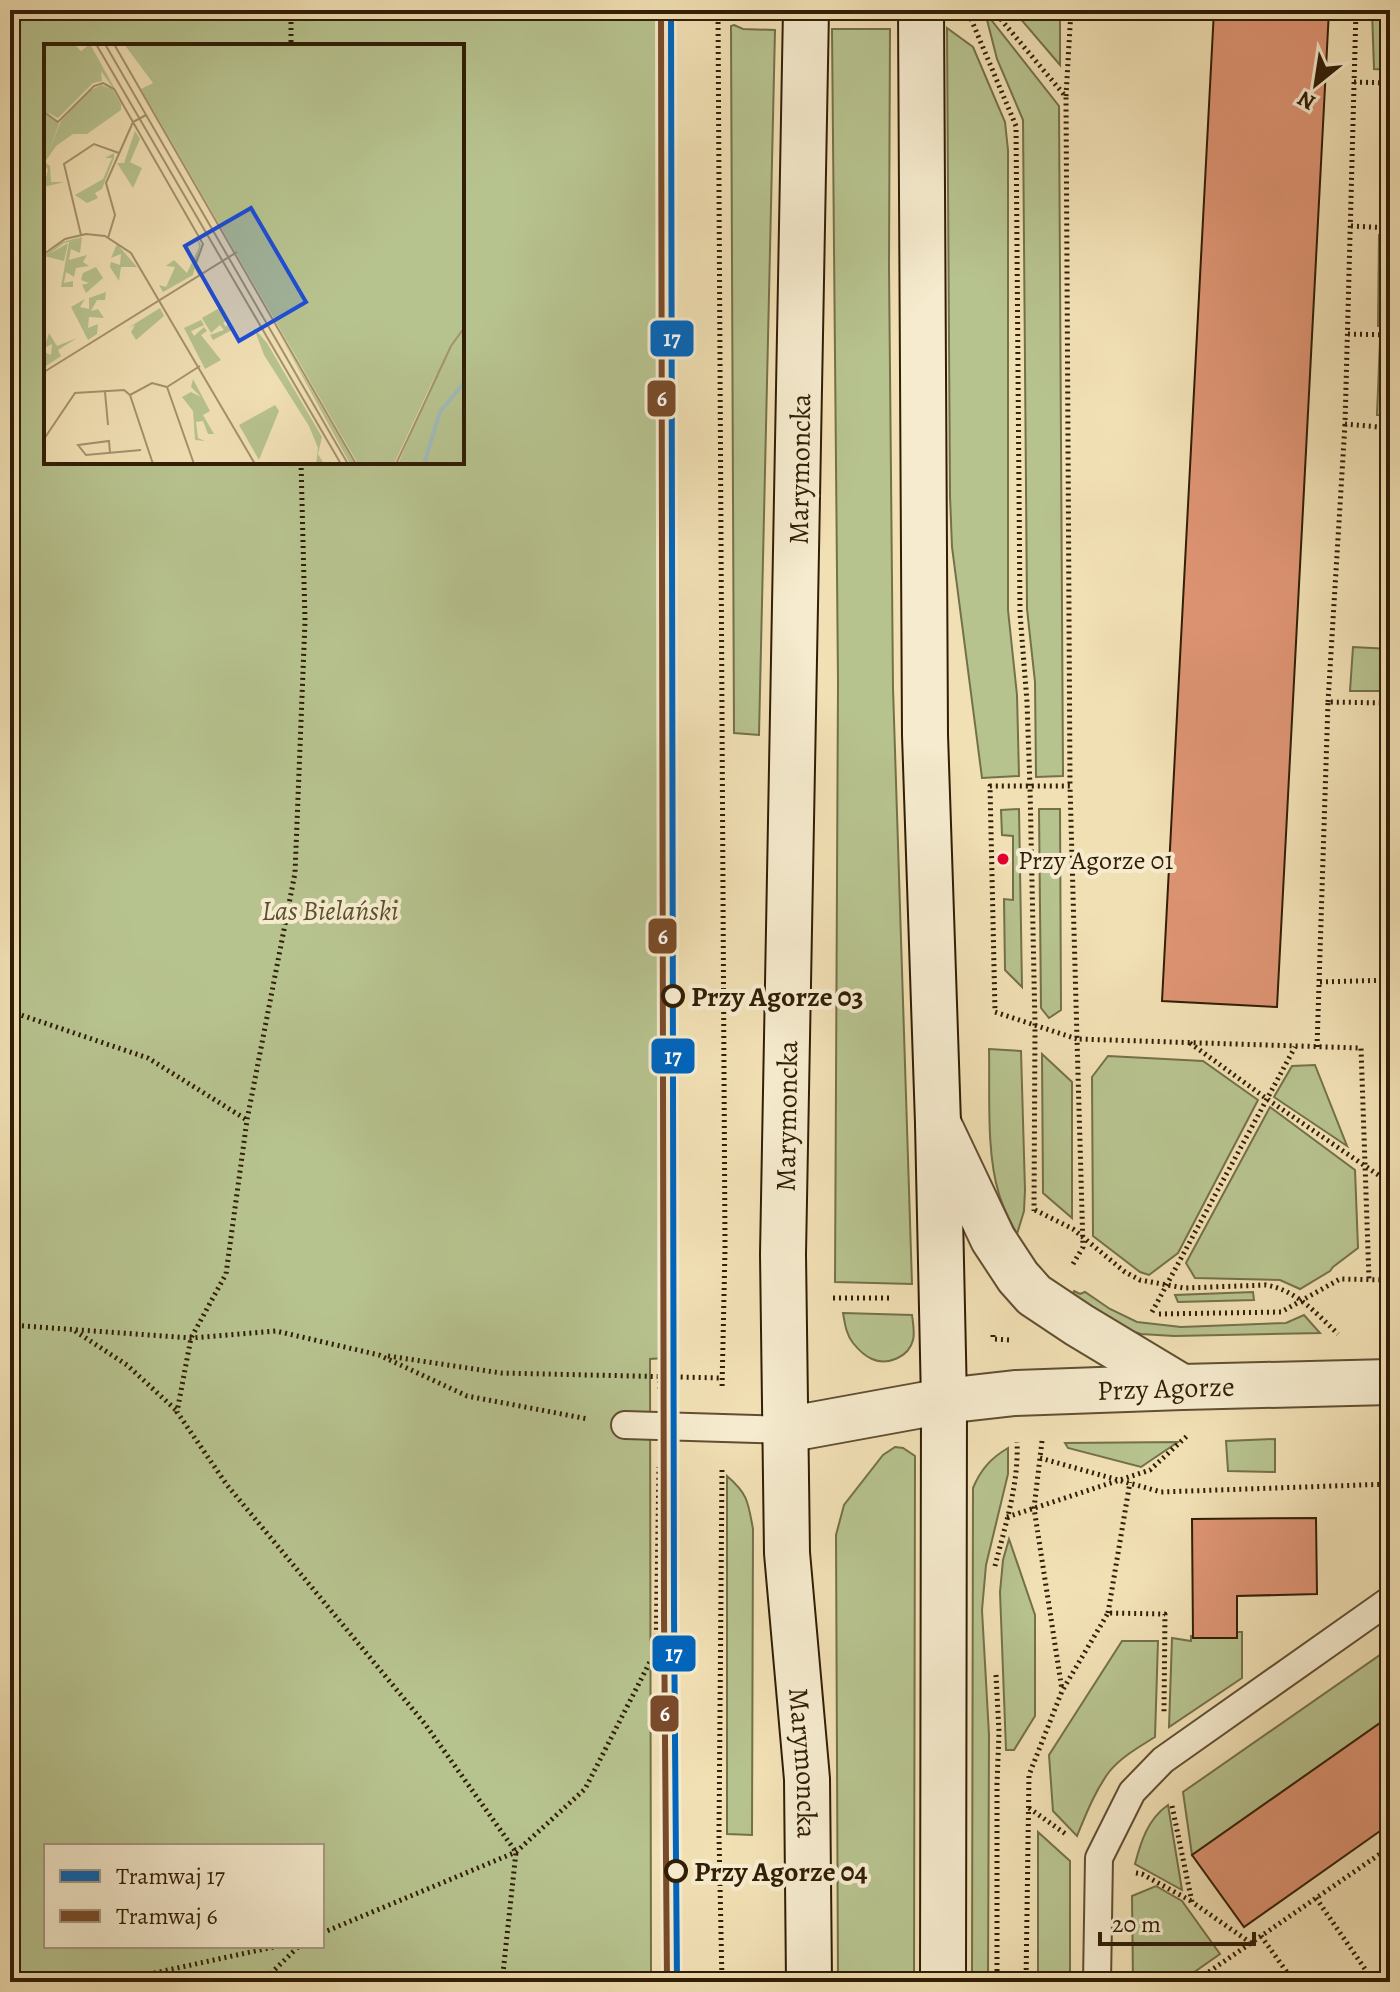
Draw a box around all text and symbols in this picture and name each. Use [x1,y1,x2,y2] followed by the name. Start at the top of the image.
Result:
[44,44,464,464] inset map
[1276,44,1356,124] north arrow
[1292,83,1321,117] text: N
[649,319,695,358] line badge: 17
[663,324,681,354] text: 17
[646,379,677,418] line badge: 6
[657,384,667,414] text: 6
[780,393,820,545] street label: Marymoncka
[1018,843,1173,878] place label: Przy Agorze 01
[995,851,1011,867] marker: Przy Agorze 01
[261,892,399,930] park label: Las Bielański
[647,917,678,955] line badge: 6
[658,922,668,952] text: 6
[691,978,864,1016] place label: Przy Agorze 03
[662,985,684,1007] marker: Przy Agorze 03
[650,1037,696,1075] line badge: 17
[767,1040,807,1192] street label: Marymoncka
[664,1042,682,1072] text: 17
[1097,1368,1235,1410] street label: Przy Agorze
[651,1634,697,1673] line badge: 17
[665,1639,683,1669] text: 17
[779,1686,826,1839] street label: Marymoncka
[649,1694,680,1733] line badge: 6
[660,1699,670,1729] text: 6
[44,1844,324,1948] legend
[694,1853,868,1891] place label: Przy Agorze 04
[116,1860,226,1892] text: Tramwaj 17
[665,1860,687,1882] marker: Przy Agorze 04
[1100,1896,1254,1946] scale bar
[116,1900,218,1932] text: Tramwaj 6
[1112,1908,1161,1940] text: 20 m

